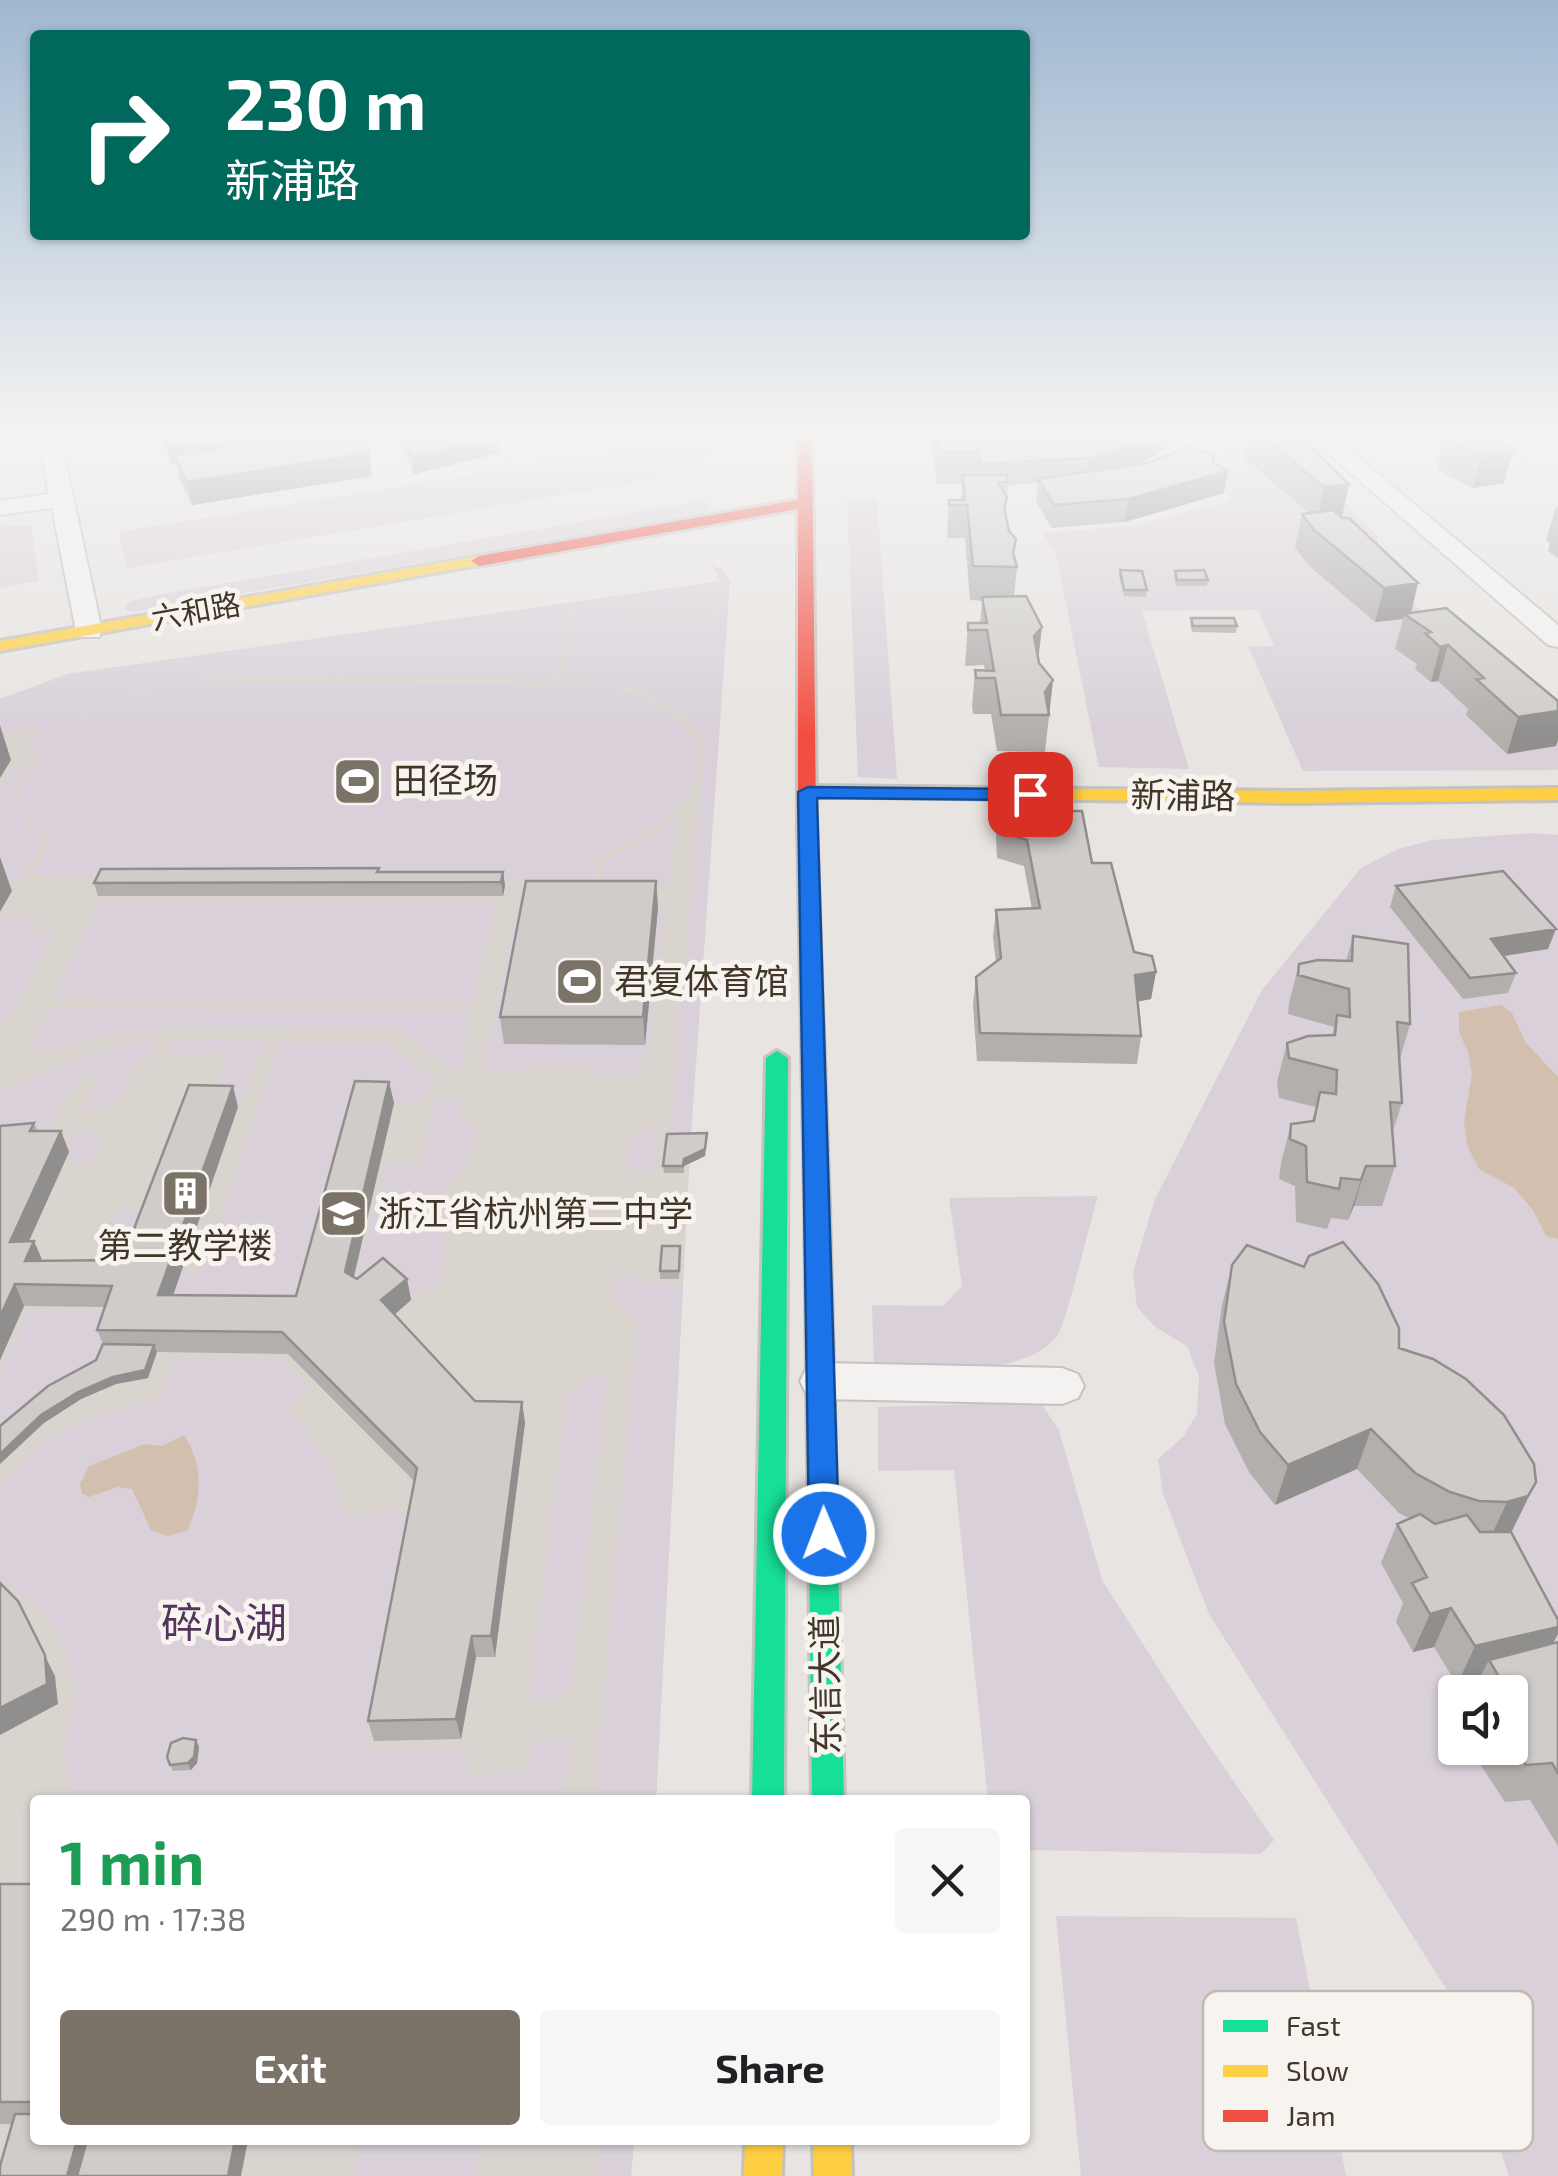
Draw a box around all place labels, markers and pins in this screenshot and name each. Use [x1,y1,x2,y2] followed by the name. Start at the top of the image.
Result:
[988,752,1073,837] pin
[332,755,384,807] sports icon: 田径场
[393,758,498,800] place label: 田径场
[553,956,605,1008] sports icon: 君复体育馆
[614,959,789,1001] place label: 君复体育馆
[159,1168,211,1220] building icon: 第二教学楼
[317,1188,369,1240] school or university icon: 浙江省杭州第二中学
[378,1191,693,1233] place label: 浙江省杭州第二中学
[97,1223,273,1265] place label: 第二教学楼

